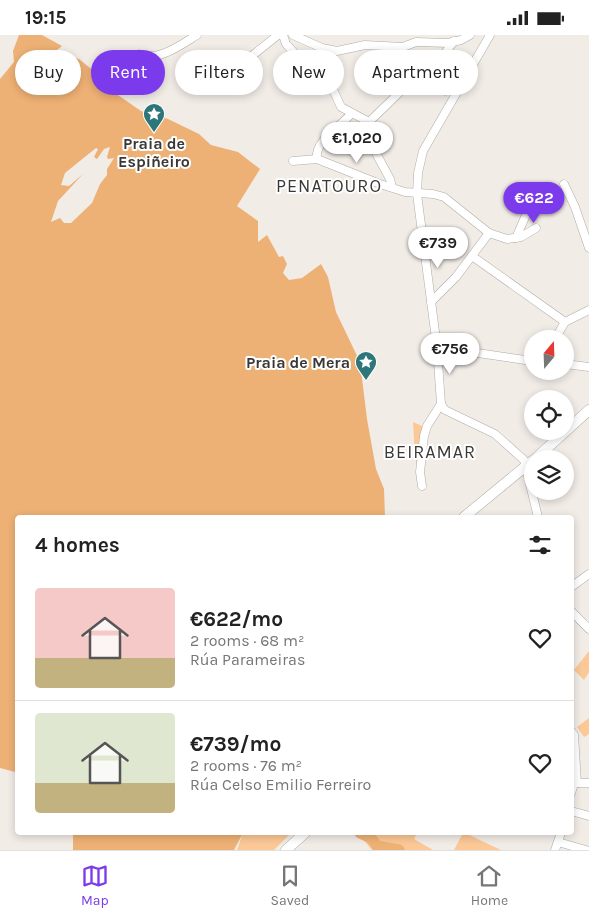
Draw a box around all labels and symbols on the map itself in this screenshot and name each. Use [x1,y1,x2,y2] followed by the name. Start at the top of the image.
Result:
[142,102,166,133] place icon: Praia de Espiñeiro
[316,121,398,164] pin: €1,020
[118,134,190,171] place label: Praia de Espiñeiro
[276,175,382,197] district label: PENATOURO
[504,181,564,224] pin: €622
[408,227,468,269] pin: €739
[524,330,574,380] north arrow
[420,333,480,375] pin: €756
[354,350,378,381] place icon: Praia de Mera
[246,353,350,372] place label: Praia de Mera
[384,441,476,463] district label: BEIRAMAR

